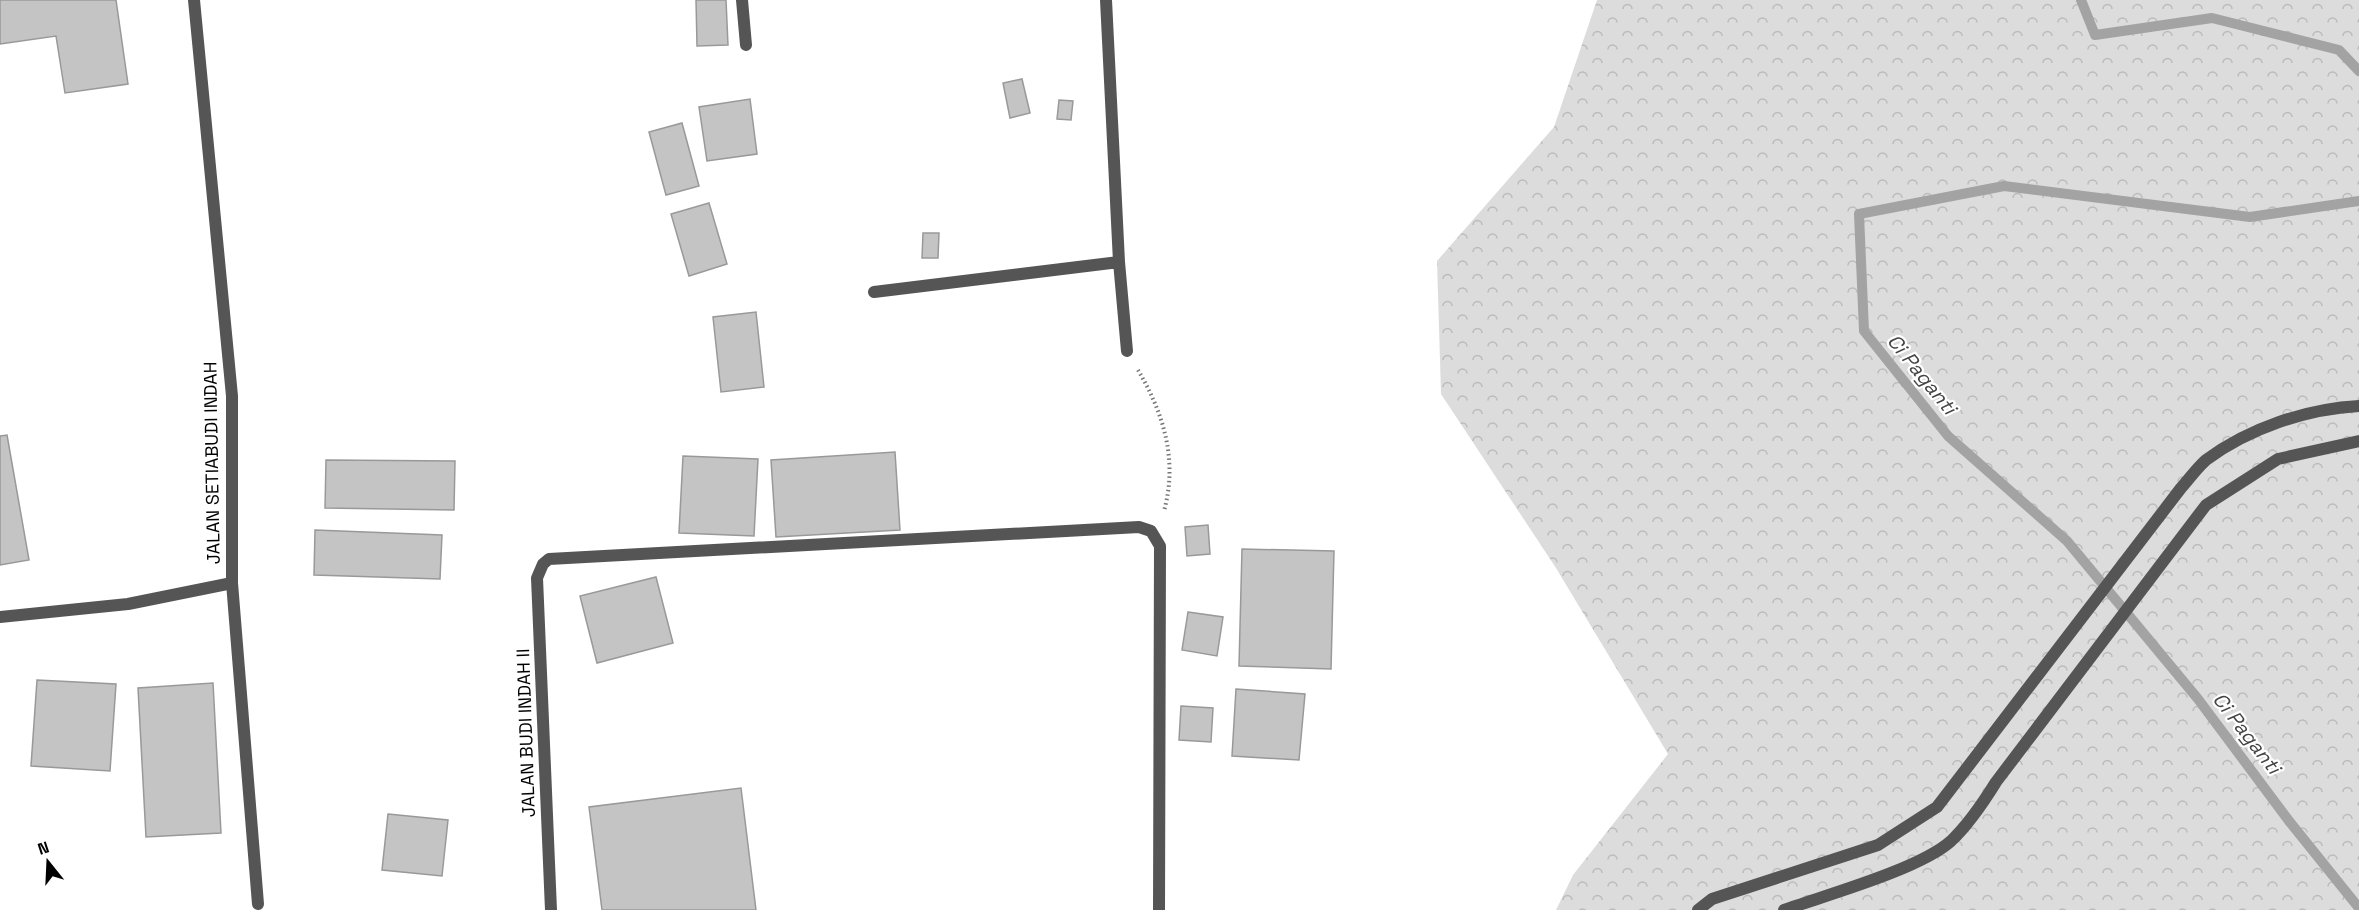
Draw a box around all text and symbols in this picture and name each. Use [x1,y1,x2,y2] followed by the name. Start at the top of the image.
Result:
[1882,328,1964,421] water label: Ci Paganti
[198,361,225,565] street label: JALAN SETIABUDI INDAH
[511,648,540,818] street label: JALAN BUDI INDAH II
[2207,687,2288,781] water label: Ci Paganti
[18,832,78,892] north arrow
[35,837,52,860] text: N

